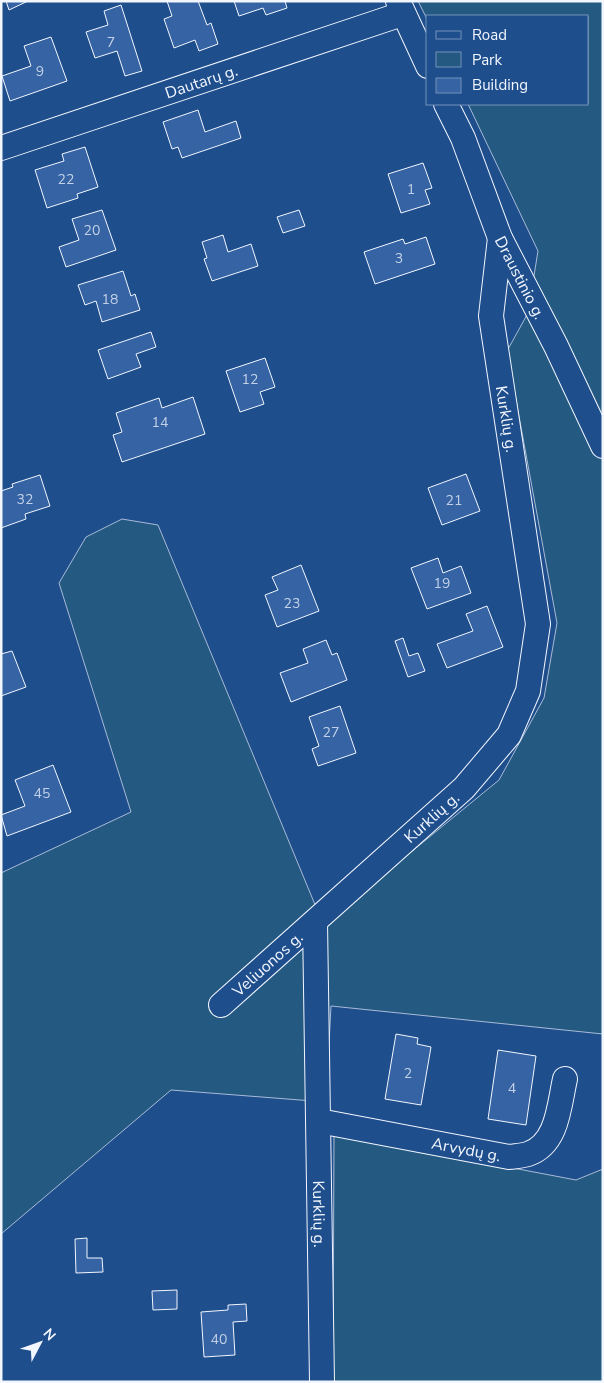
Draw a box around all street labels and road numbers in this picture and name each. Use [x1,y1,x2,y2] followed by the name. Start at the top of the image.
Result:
[162,60,241,104] street label: Dautarų g.
[489,232,550,323] street label: Draustinio g.
[490,384,522,454] street label: Kurklių g.
[400,787,464,848] street label: Kurklių g.
[227,927,308,1003] street label: Veliuonos g.
[430,1133,503,1167] street label: Arvydų g.
[307,1180,330,1248] street label: Kurklių g.

